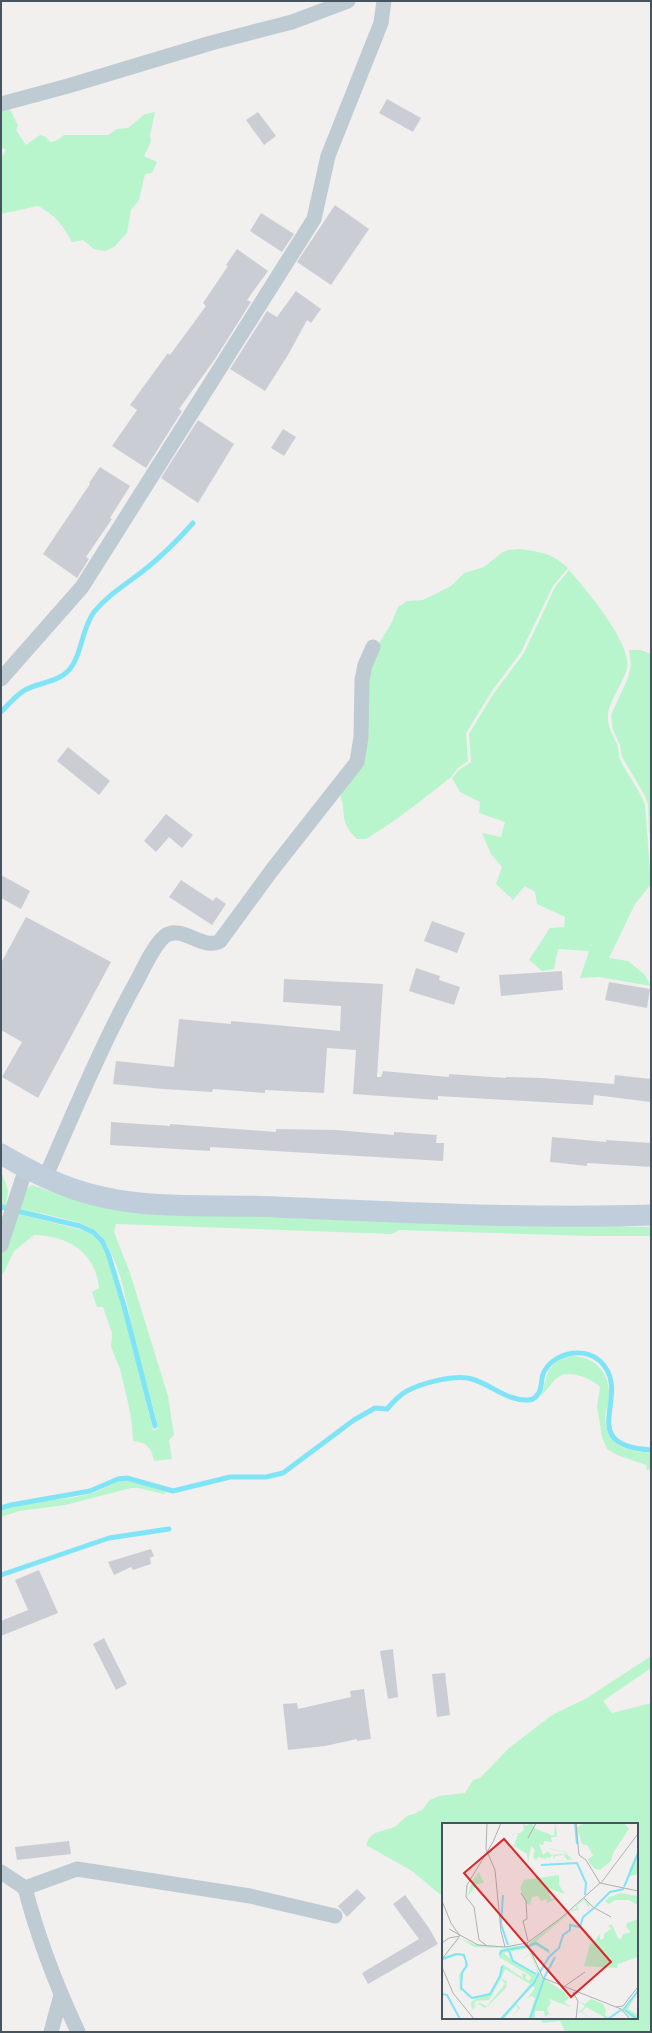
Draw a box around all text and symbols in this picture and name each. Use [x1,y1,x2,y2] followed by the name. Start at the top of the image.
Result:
[442,1823,638,2019] inset map

